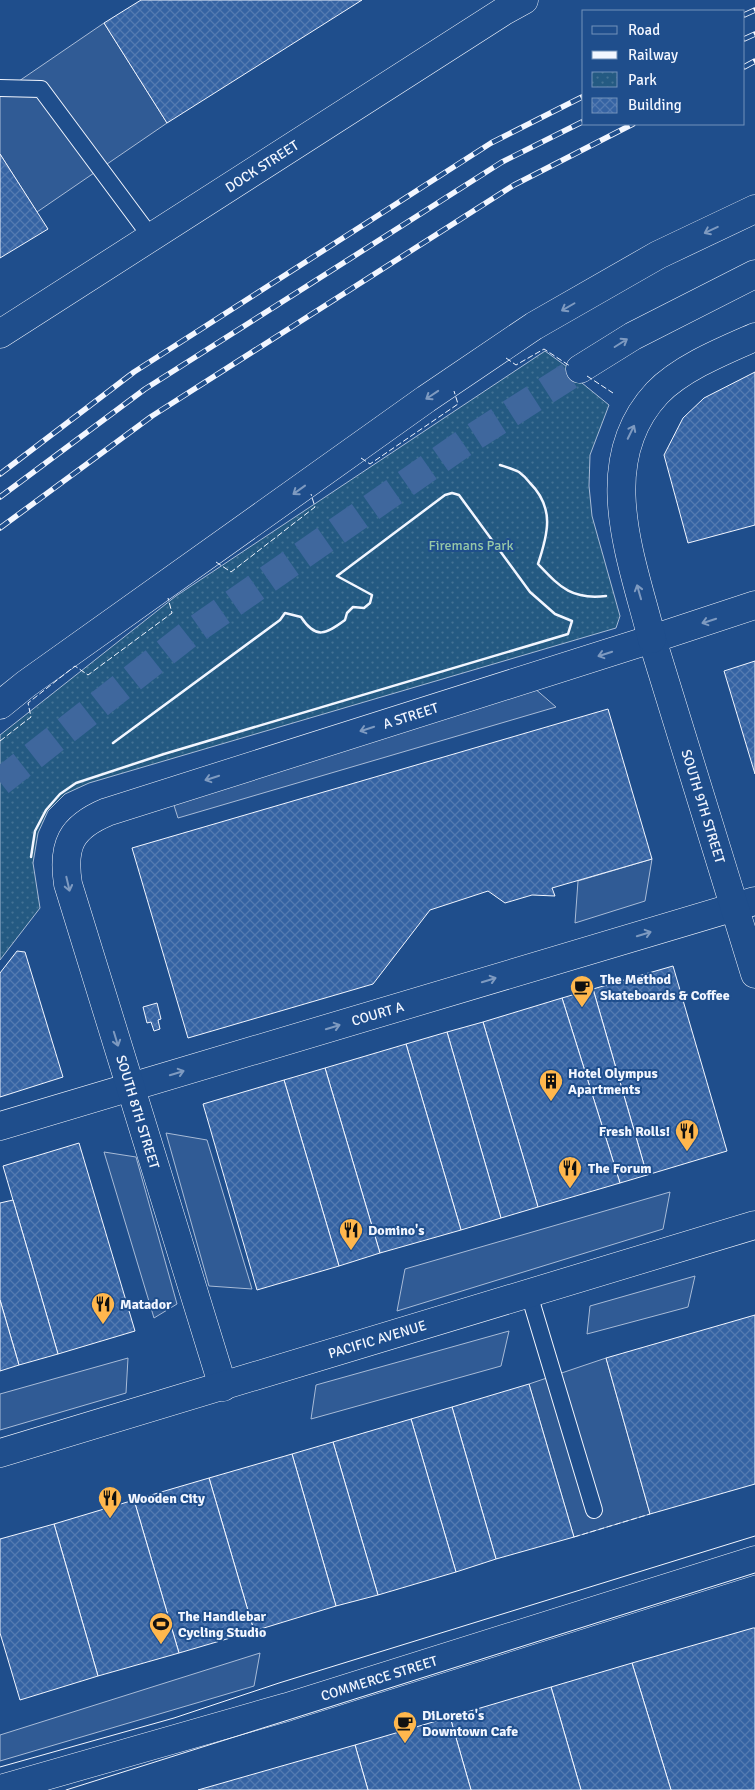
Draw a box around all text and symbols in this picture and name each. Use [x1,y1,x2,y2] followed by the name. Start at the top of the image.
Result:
[582,10,745,125] legend
[628,21,660,39] text: Road
[628,46,678,64] text: Railway
[628,71,657,89] text: Park
[628,96,682,114] text: Building
[222,137,302,196] street label: DOCK STREET
[704,226,719,235] one-way arrow
[561,302,575,312] one-way arrow
[614,338,628,348] one-way arrow
[425,390,439,400] one-way arrow
[626,425,636,440] one-way arrow
[293,485,307,495] one-way arrow
[429,537,514,554] park label: Firemans Park
[634,584,644,600] one-way arrow
[701,616,717,626] one-way arrow
[597,649,613,659] one-way arrow
[381,699,441,733] street label: A STREET
[359,725,375,735] one-way arrow
[677,747,728,866] street label: SOUTH 9TH STREET
[204,774,220,784] one-way arrow
[64,875,73,891] one-way arrow
[636,928,652,938] one-way arrow
[600,971,730,1004] place label: The Method Skateboards & Coffee
[569,974,595,1008] cafe icon: The Method Skateboards & Coffee
[480,975,496,985] one-way arrow
[350,998,406,1030] street label: COURT A
[324,1021,340,1031] one-way arrow
[111,1031,121,1047] one-way arrow
[112,1053,163,1171] street label: SOUTH 8TH STREET
[568,1065,658,1098] place label: Hotel Olympus Apartments
[169,1068,185,1078] one-way arrow
[538,1068,564,1102] building icon: Hotel Olympus Apartments
[674,1118,700,1152] restaurant icon: Fresh Rolls!
[599,1123,670,1140] place label: Fresh Rolls!
[557,1155,583,1189] restaurant icon: The Forum
[588,1160,652,1177] place label: The Forum
[338,1217,364,1251] restaurant icon: Domino's
[368,1222,425,1239] place label: Domino's
[90,1291,116,1325] restaurant icon: Matador
[120,1296,172,1313] place label: Matador
[326,1317,429,1362] street label: PACIFIC AVENUE
[97,1485,123,1519] restaurant icon: Wooden City
[128,1490,205,1507] place label: Wooden City
[178,1608,267,1641] place label: The Handlebar Cycling Studio
[148,1611,174,1645] sports icon: The Handlebar Cycling Studio
[319,1652,440,1705] street label: COMMERCE STREET
[422,1707,518,1740] place label: DiLoreto's Downtown Cafe
[392,1710,418,1744] cafe icon: DiLoreto's Downtown Cafe

